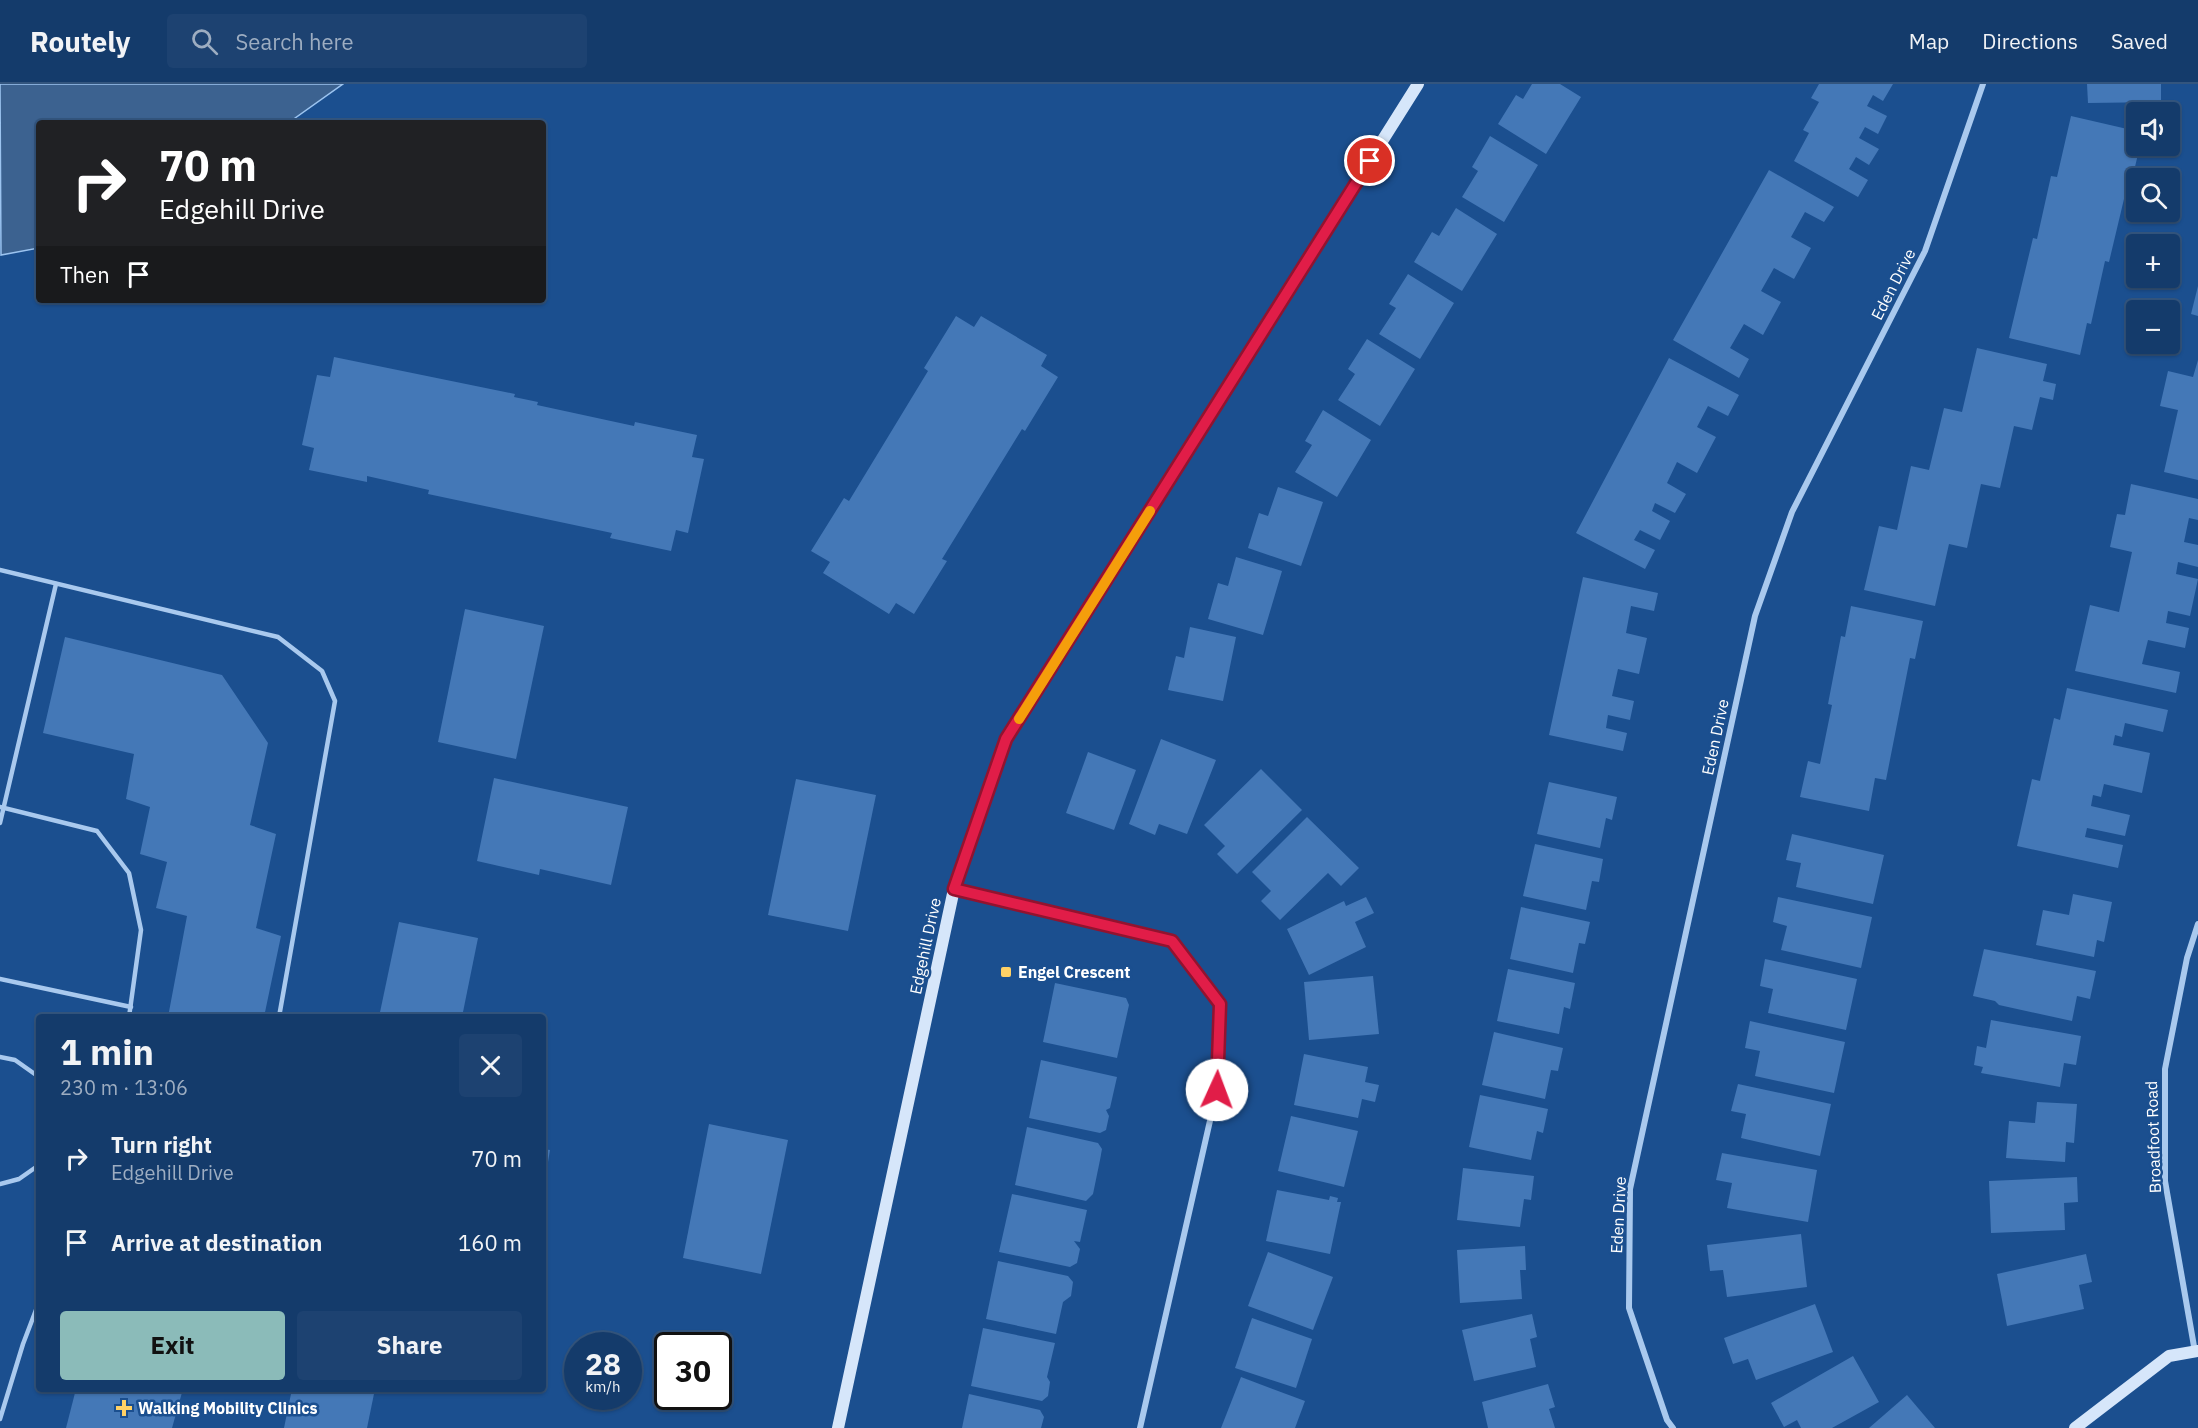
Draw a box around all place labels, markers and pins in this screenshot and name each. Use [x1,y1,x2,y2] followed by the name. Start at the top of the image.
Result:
[1344,135,1395,186] pin
[1018,962,1130,982] place label: Engel Crescent
[999,965,1013,979] marker: Engel Crescent
[138,1398,318,1418] place label: Walking Mobility Clinics
[115,1399,133,1417] marker: Walking Mobility Clinics

